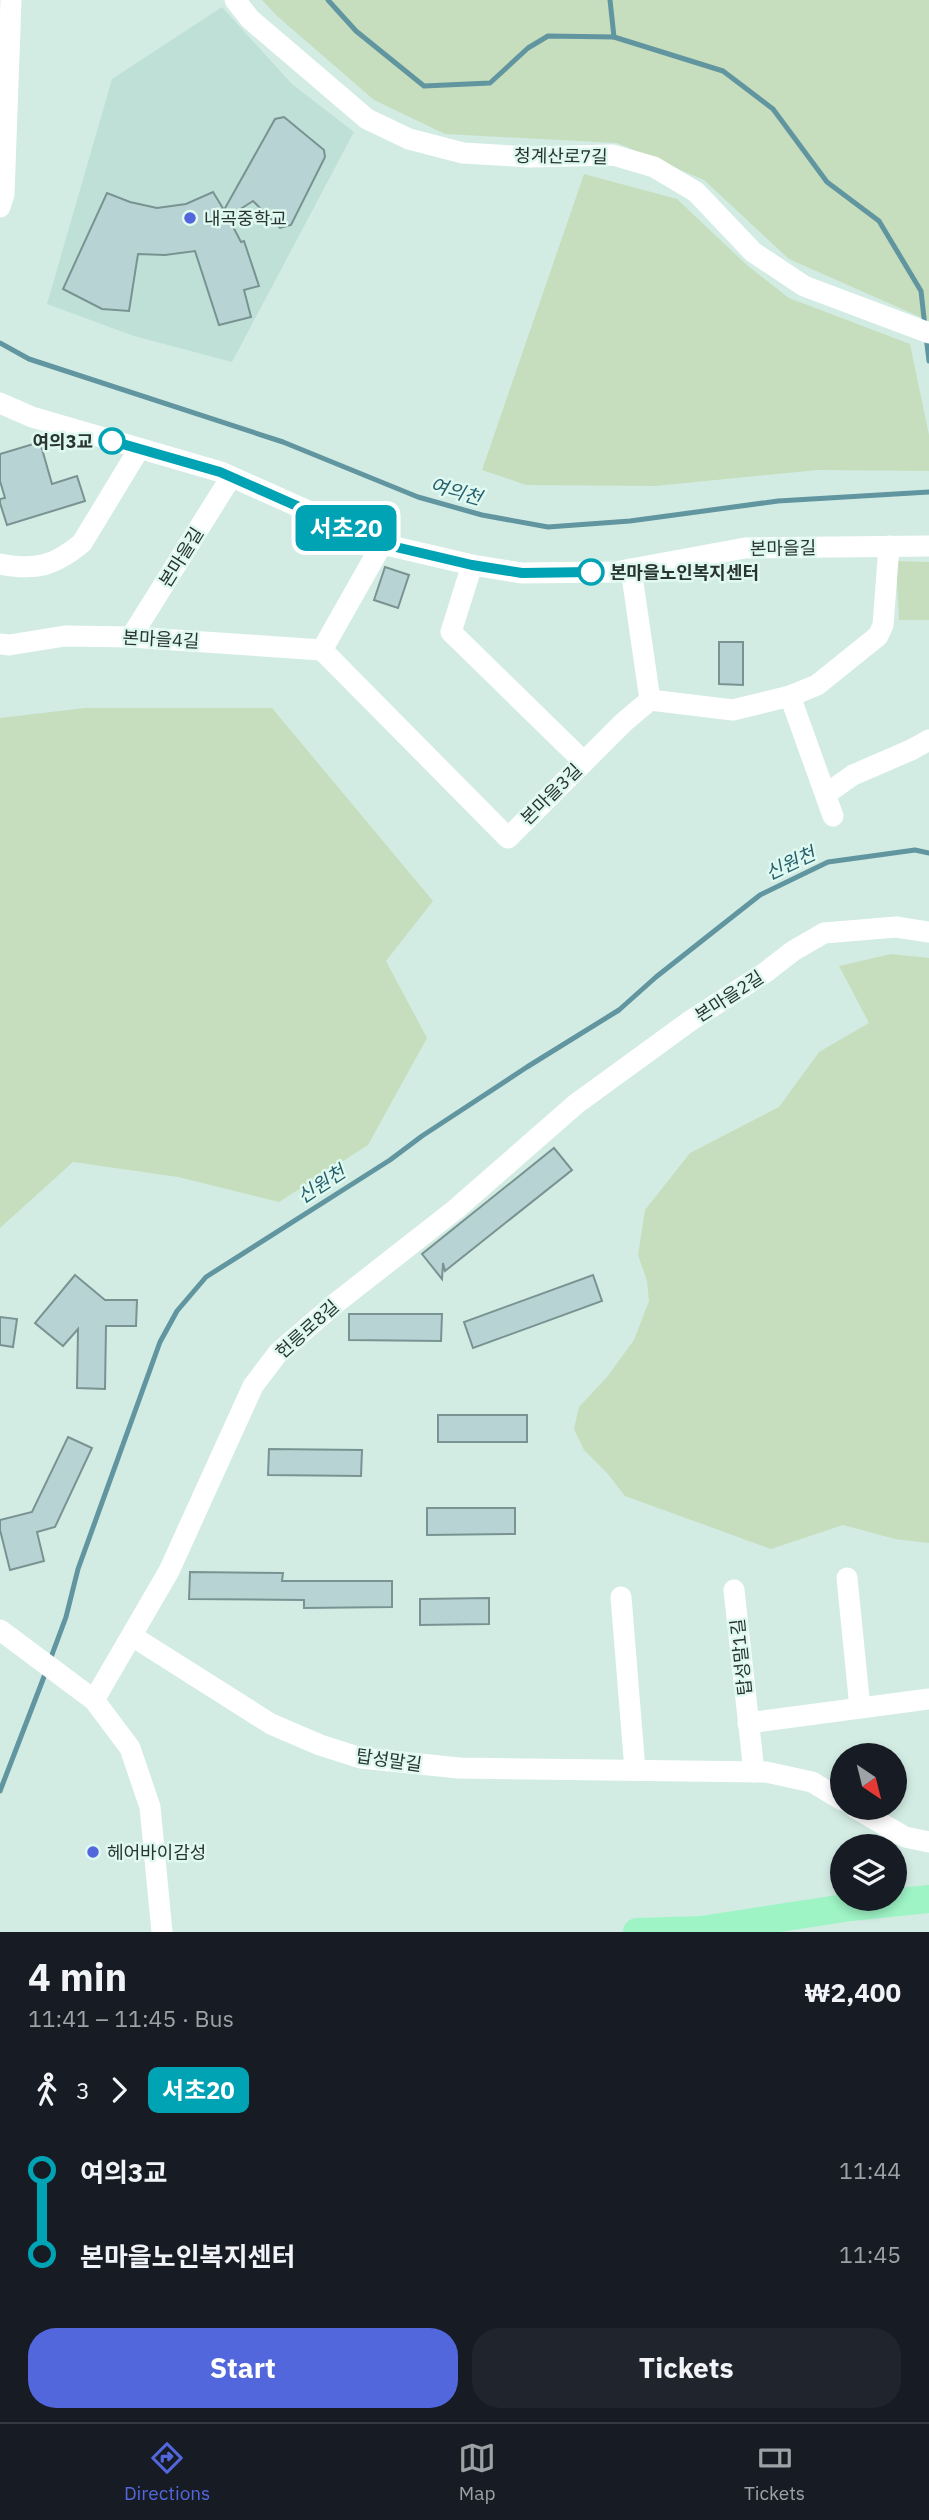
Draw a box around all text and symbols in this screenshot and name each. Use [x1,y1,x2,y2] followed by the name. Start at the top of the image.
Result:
[514,144,608,168] street label: 청계산로7길
[204,207,287,230] place label: 내곡중학교
[182,210,198,226] marker: 내곡중학교
[99,428,125,454] marker: 여의3교
[33,430,93,453] place label: 여의3교
[427,472,486,510] water label: 여의천
[297,505,395,551] line badge: 서초20
[310,512,382,544] text: 서초20
[154,523,208,591] street label: 본마을길
[750,536,816,560] street label: 본마을길
[578,559,604,585] marker: 본마을노인복지센터
[610,561,759,584] place label: 본마을노인복지센터
[122,625,200,653] street label: 본마을4길
[516,759,586,829] street label: 본마을3길
[761,840,820,885] water label: 신원천
[690,965,768,1027] street label: 본마을2길
[292,1159,351,1208] water label: 신원천
[271,1295,343,1363] street label: 헌릉로8길
[726,1617,756,1697] street label: 탑성말1길
[830,1743,906,1820] north arrow
[830,1743,907,1911] map controls
[355,1744,423,1776] street label: 탑성말길
[830,1834,907,1911] button: layers
[107,1841,206,1864] place label: 헤어바이감성
[85,1844,101,1860] marker: 헤어바이감성
[28,1952,127,2001] text: 4 min
[804,1975,901,2009] text: ₩2,400
[28,2003,234,2033] text: 11:41 – 11:45 · Bus
[28,2071,66,2109] icon: walk
[100,2071,138,2109] icon: forward
[162,2074,235,2106] text: 서초20
[76,2075,90,2105] text: 3
[80,2155,167,2189] text: 여의3교
[839,2155,901,2185] text: 11:44
[80,2239,295,2273] text: 본마을노인복지센터
[839,2239,901,2269] text: 11:45
[28,2328,458,2408] button: Start
[472,2328,901,2408] button: Tickets
[124,2439,210,2505] tab: Directions
[458,2439,496,2505] tab: Map
[744,2439,805,2505] tab: Tickets

